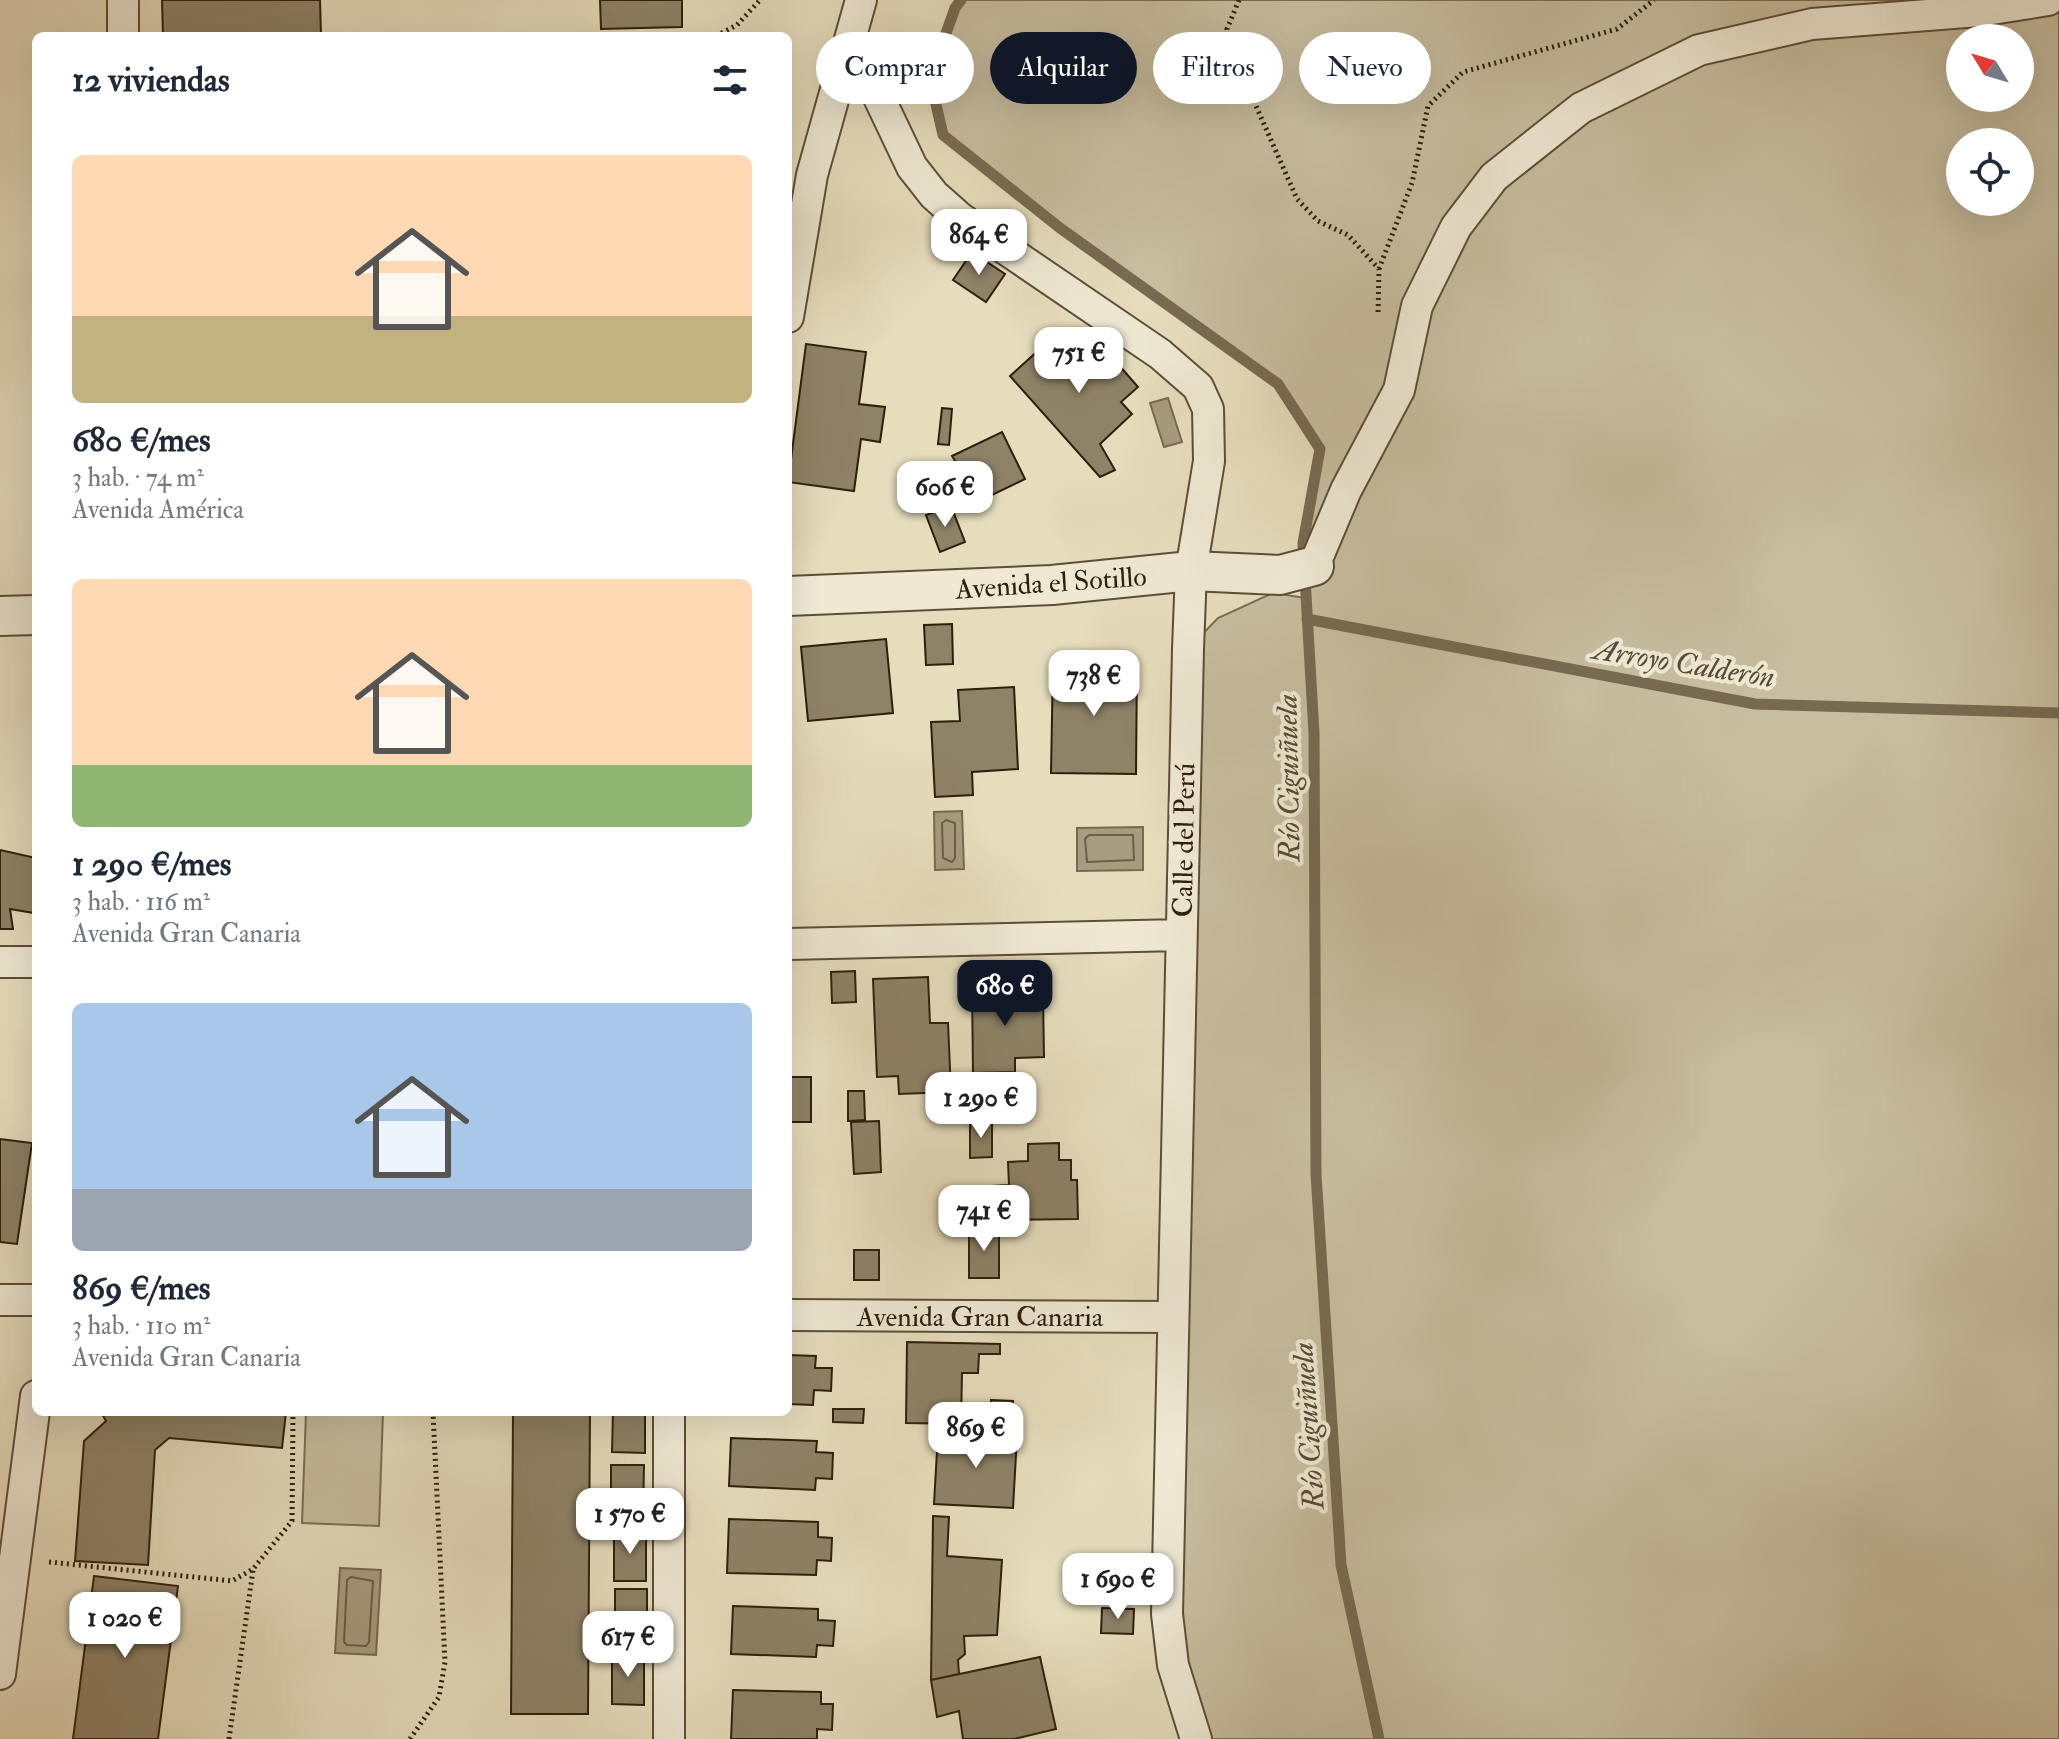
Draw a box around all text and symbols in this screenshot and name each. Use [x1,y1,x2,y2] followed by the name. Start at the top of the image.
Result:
[1946,24,2034,112] north arrow
[1946,24,2034,216] map controls
[816,32,974,104] chip: Comprar
[990,32,1137,104] chip: Alquilar
[1153,32,1283,104] chip: Filtros
[1299,32,1431,104] chip: Nuevo
[708,58,752,102] icon: filters
[72,59,230,102] text: 12 viviendas
[1946,128,2034,216] button: locate
[340,207,484,351] icon: home
[923,209,1035,277] pin: 864 €
[949,219,1009,251] text: 864 €
[1023,327,1135,395] pin: 751 €
[1052,337,1106,369] text: 751 €
[72,419,211,462] text: 680 €/mes
[889,461,1001,529] pin: 606 €
[72,462,204,494] text: 3 hab. · 74 m²
[915,471,975,503] text: 606 €
[72,494,244,526] text: Avenida América
[953,559,1148,608] street label: Avenida el Sotillo
[1588,630,1777,696] water label: Arroyo Calderón
[340,631,484,775] icon: home
[1038,650,1150,718] pin: 738 €
[1067,660,1121,692] text: 738 €
[1269,694,1308,863] water label: Río Ciguiñuela
[1166,762,1203,918] street label: Calle del Perú
[72,843,231,886] text: 1 290 €/mes
[72,886,210,918] text: 3 hab. · 116 m²
[72,918,301,950] text: Avenida Gran Canaria
[949,960,1061,1028] pin: 680 €
[975,970,1035,1002] text: 680 €
[340,1055,484,1199] icon: home
[907,1072,1055,1140] pin: 1 290 €
[943,1082,1019,1114] text: 1 290 €
[928,1185,1040,1253] pin: 741 €
[956,1195,1012,1227] text: 741 €
[72,1267,211,1310] text: 869 €/mes
[856,1300,1104,1335] street label: Avenida Gran Canaria
[72,1310,210,1342] text: 3 hab. · 110 m²
[1284,1341,1333,1512] water label: Río Ciguiñuela
[72,1342,301,1374] text: Avenida Gran Canaria
[920,1402,1032,1470] pin: 869 €
[946,1412,1006,1444] text: 869 €
[556,1488,704,1556] pin: 1 570 €
[594,1498,666,1530] text: 1 570 €
[1044,1553,1192,1621] pin: 1 690 €
[1080,1563,1156,1595] text: 1 690 €
[51,1592,199,1660] pin: 1 020 €
[87,1602,163,1634] text: 1 020 €
[572,1611,684,1679] pin: 617 €
[601,1621,655,1653] text: 617 €

